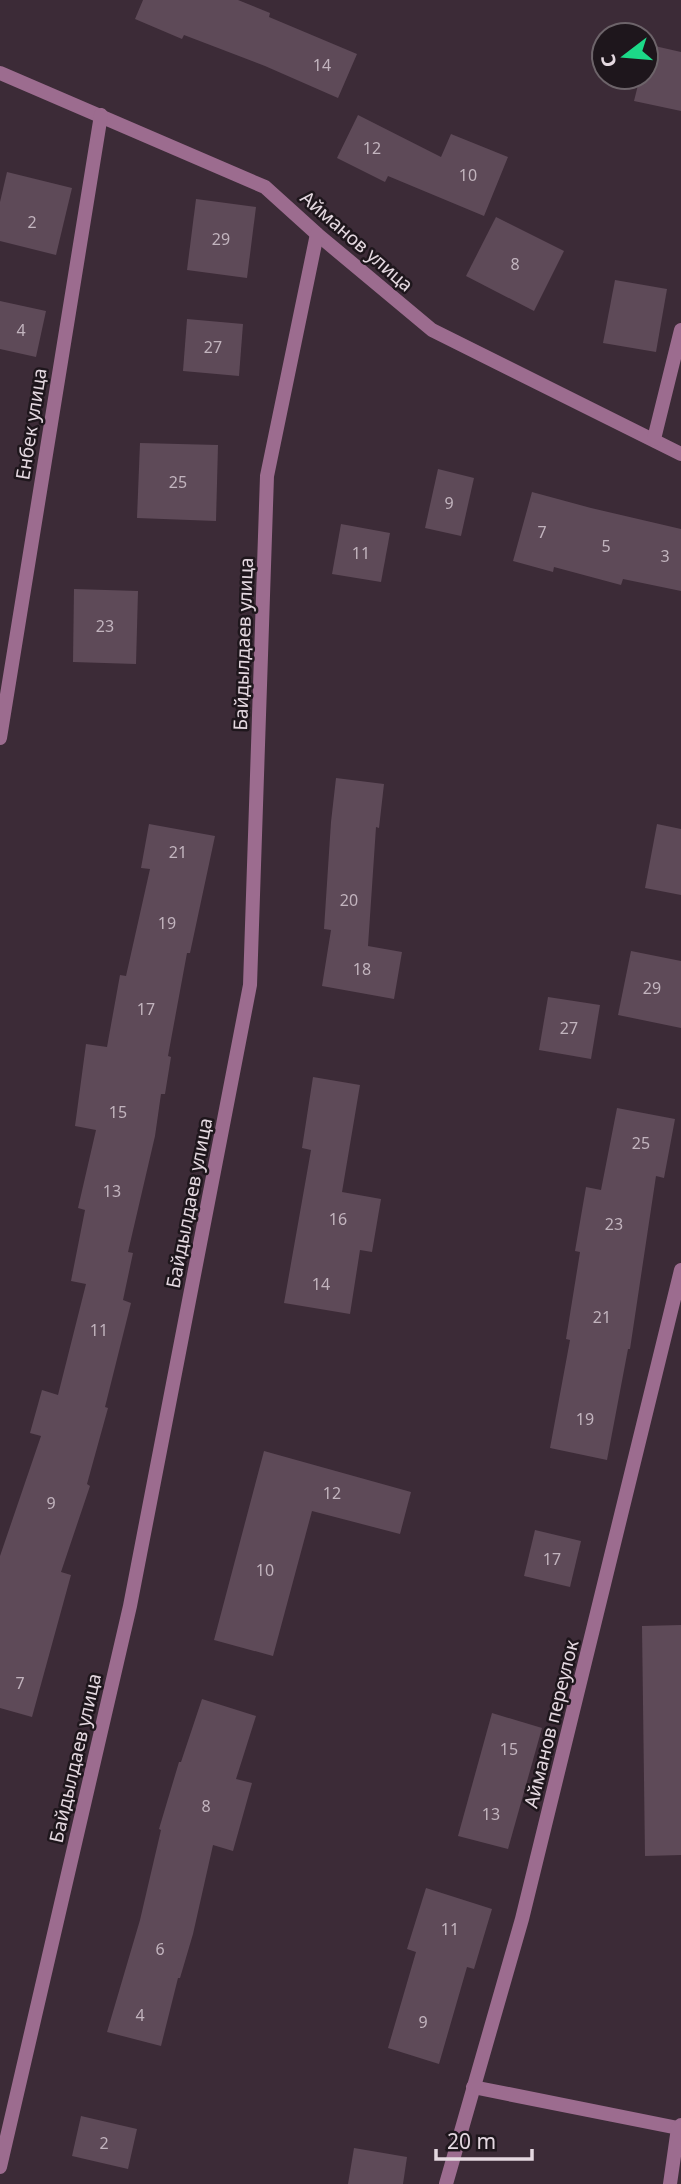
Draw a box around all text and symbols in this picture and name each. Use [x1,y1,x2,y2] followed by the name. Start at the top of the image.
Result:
[590,21,660,91] north arrow
[594,51,623,70] text: С
[313,54,331,76] house number: 14
[363,137,381,159] house number: 12
[459,164,477,186] house number: 10
[295,185,419,297] street label: Айманов улица
[27,211,37,233] house number: 2
[212,228,230,250] house number: 29
[510,253,520,275] house number: 8
[16,319,26,341] house number: 4
[204,336,222,358] house number: 27
[9,366,53,482] street label: Енбек улица
[169,471,187,493] house number: 25
[444,492,454,514] house number: 9
[537,521,547,543] house number: 7
[601,535,611,557] house number: 5
[352,542,370,564] house number: 11
[660,545,670,567] house number: 3
[227,557,259,731] street label: Байдылдаев улица
[96,615,114,637] house number: 23
[169,841,187,863] house number: 21
[340,889,358,911] house number: 20
[158,912,176,934] house number: 19
[353,958,371,980] house number: 18
[643,977,661,999] house number: 29
[137,998,155,1020] house number: 17
[560,1017,578,1039] house number: 27
[109,1101,127,1123] house number: 15
[160,1115,218,1291] street label: Байдылдаев улица
[632,1132,650,1154] house number: 25
[103,1180,121,1202] house number: 13
[329,1208,347,1230] house number: 16
[605,1213,623,1235] house number: 23
[312,1273,330,1295] house number: 14
[593,1306,611,1328] house number: 21
[90,1319,108,1341] house number: 11
[576,1408,594,1430] house number: 19
[323,1482,341,1504] house number: 12
[46,1492,56,1514] house number: 9
[543,1548,561,1570] house number: 17
[256,1559,274,1581] house number: 10
[518,1637,584,1811] street label: Айманов переулок
[43,1671,107,1845] street label: Байдылдаев улица
[15,1672,25,1694] house number: 7
[500,1738,518,1760] house number: 15
[201,1795,211,1817] house number: 8
[482,1803,500,1825] house number: 13
[441,1918,459,1940] house number: 11
[155,1938,165,1960] house number: 6
[135,2004,145,2026] house number: 4
[418,2011,428,2033] house number: 9
[436,2118,532,2162] scale bar
[447,2127,496,2155] text: 20 m
[99,2132,109,2154] house number: 2

